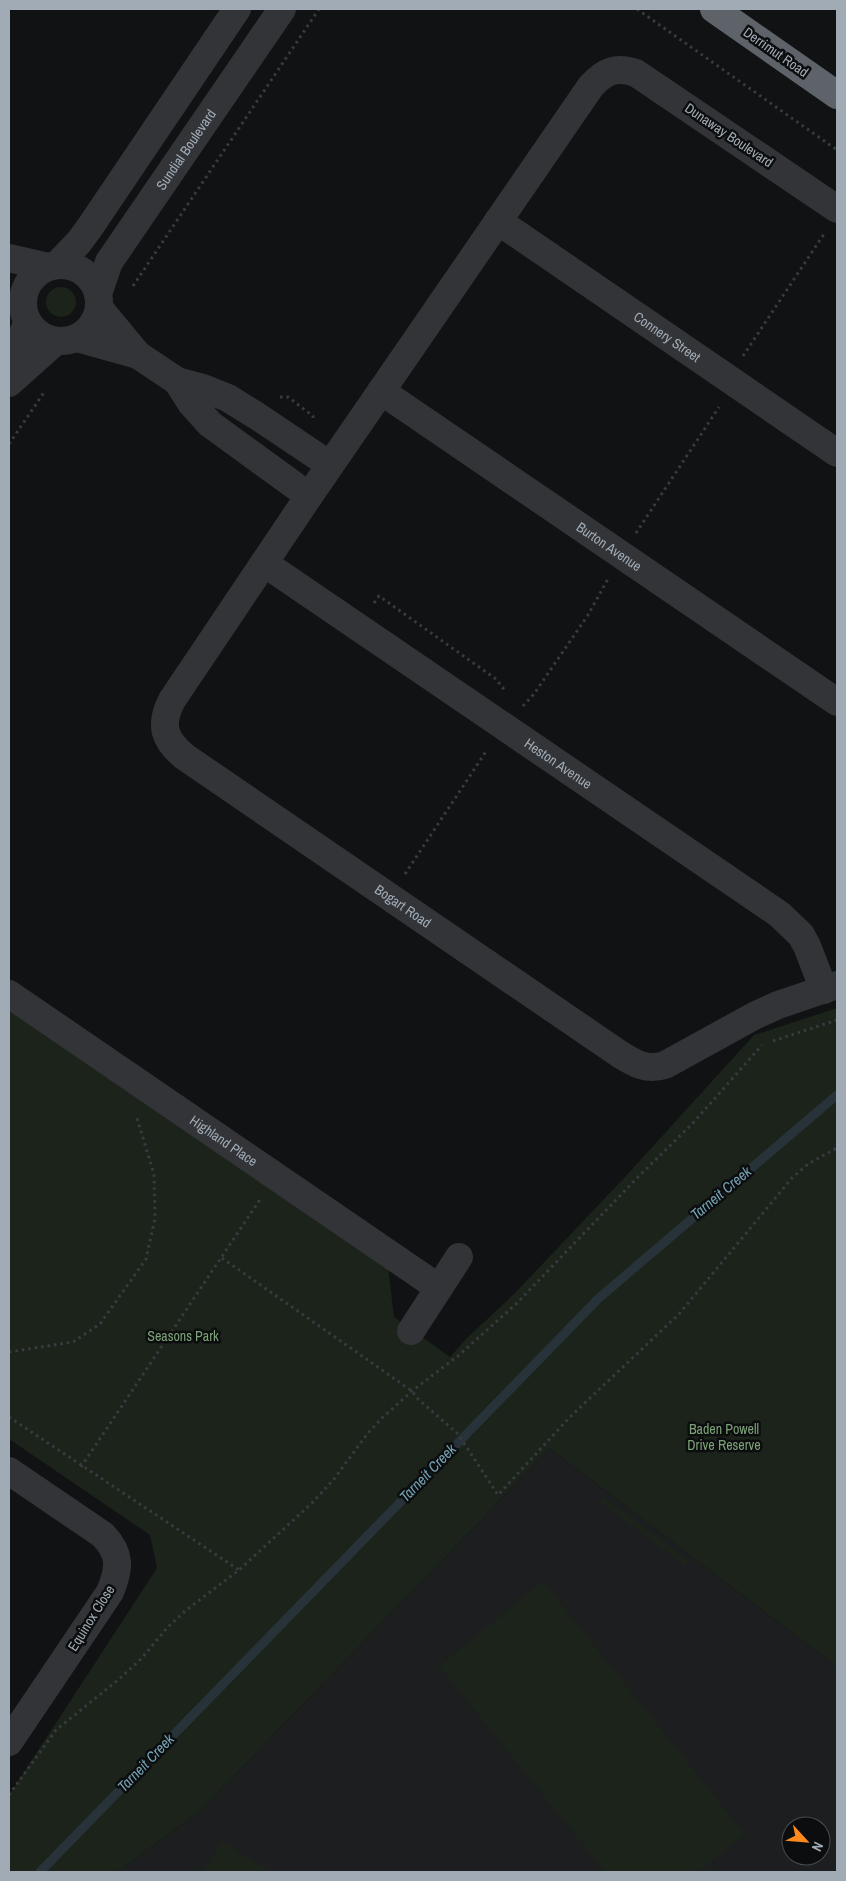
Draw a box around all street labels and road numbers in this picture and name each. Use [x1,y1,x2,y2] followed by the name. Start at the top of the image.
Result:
[740,23,812,81] street label: Derrimut Road
[681,99,777,171] street label: Dunaway Boulevard
[152,106,220,193] street label: Sundial Boulevard
[630,308,704,366] street label: Connery Street
[573,518,645,575] street label: Burton Avenue
[521,734,595,793] street label: Heston Avenue
[371,880,435,932] street label: Bogart Road
[186,1111,261,1170] street label: Highland Place
[64,1582,118,1654] street label: Equinox Close

